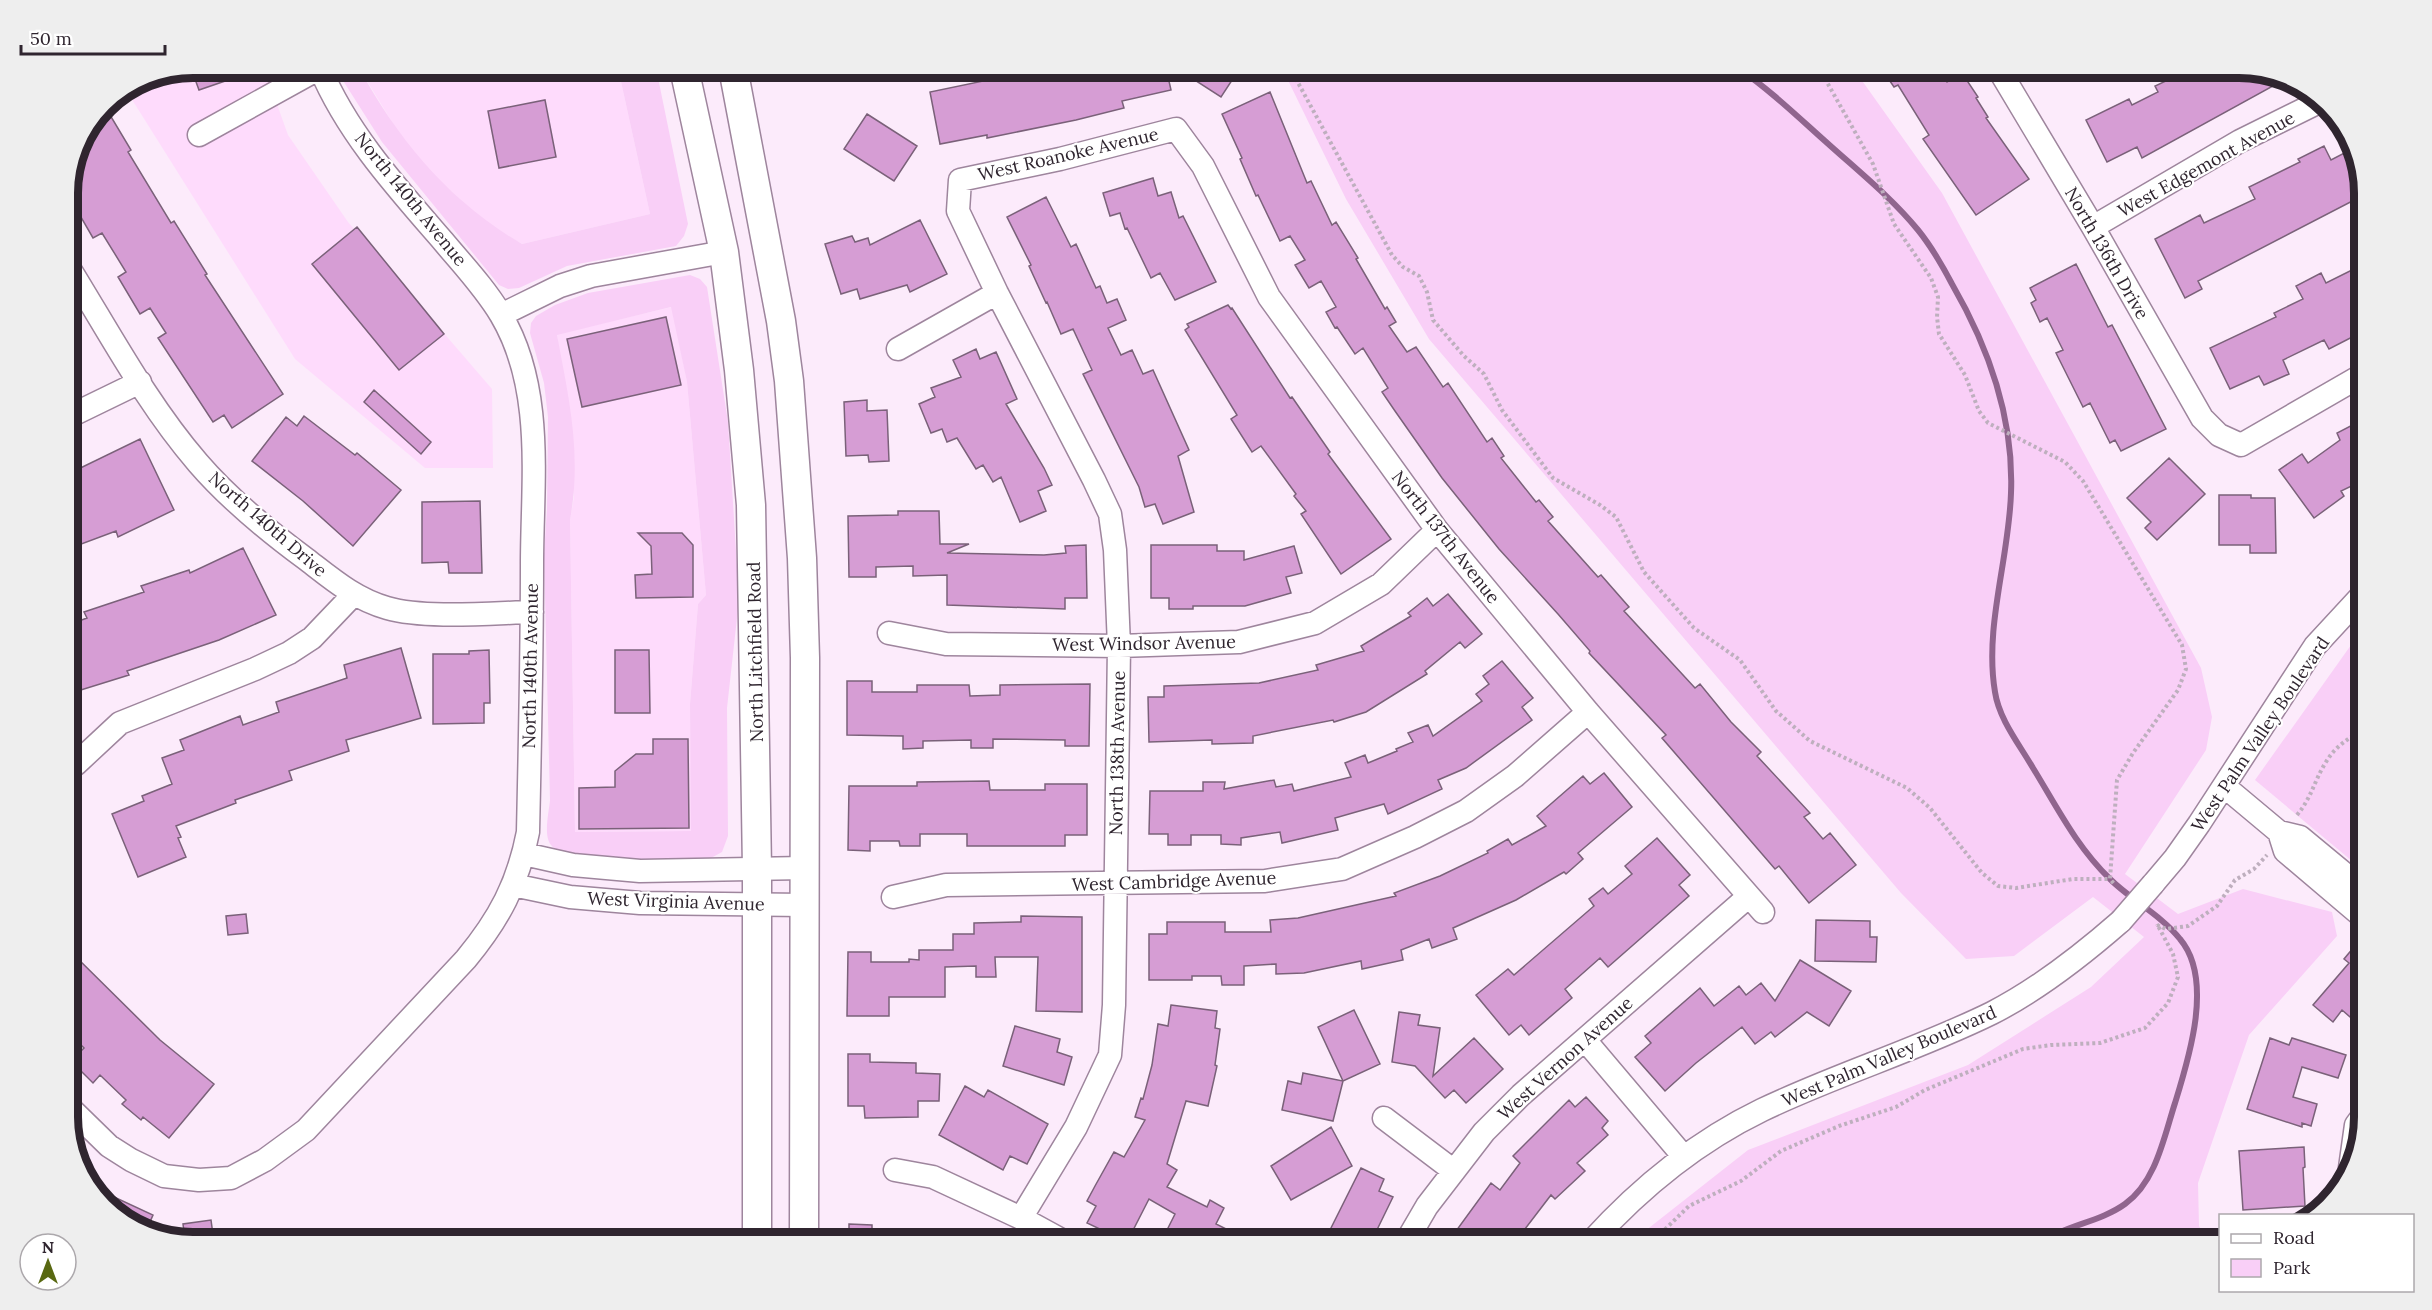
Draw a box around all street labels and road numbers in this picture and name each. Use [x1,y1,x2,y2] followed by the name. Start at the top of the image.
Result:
[2114,106,2299,222] street label: West Edgemont Avenue
[975,122,1161,186] street label: West Roanoke Avenue
[350,127,472,271] street label: North 140th Avenue
[2060,183,2154,323] street label: North 136th Drive
[204,466,332,582] street label: North 140th Drive
[1387,466,1505,608] street label: North 137th Avenue
[742,561,768,743] street label: North Litchfield Road
[517,583,543,749] street label: North 140th Avenue
[1052,630,1236,656] street label: West Windsor Avenue
[2186,632,2334,836] street label: West Palm Valley Boulevard
[1104,670,1130,836] street label: North 138th Avenue
[1071,866,1277,896] street label: West Cambridge Avenue
[587,886,765,916] street label: West Virginia Avenue
[1493,991,1637,1125] street label: West Vernon Avenue
[1778,1000,2000,1112] street label: West Palm Valley Boulevard

